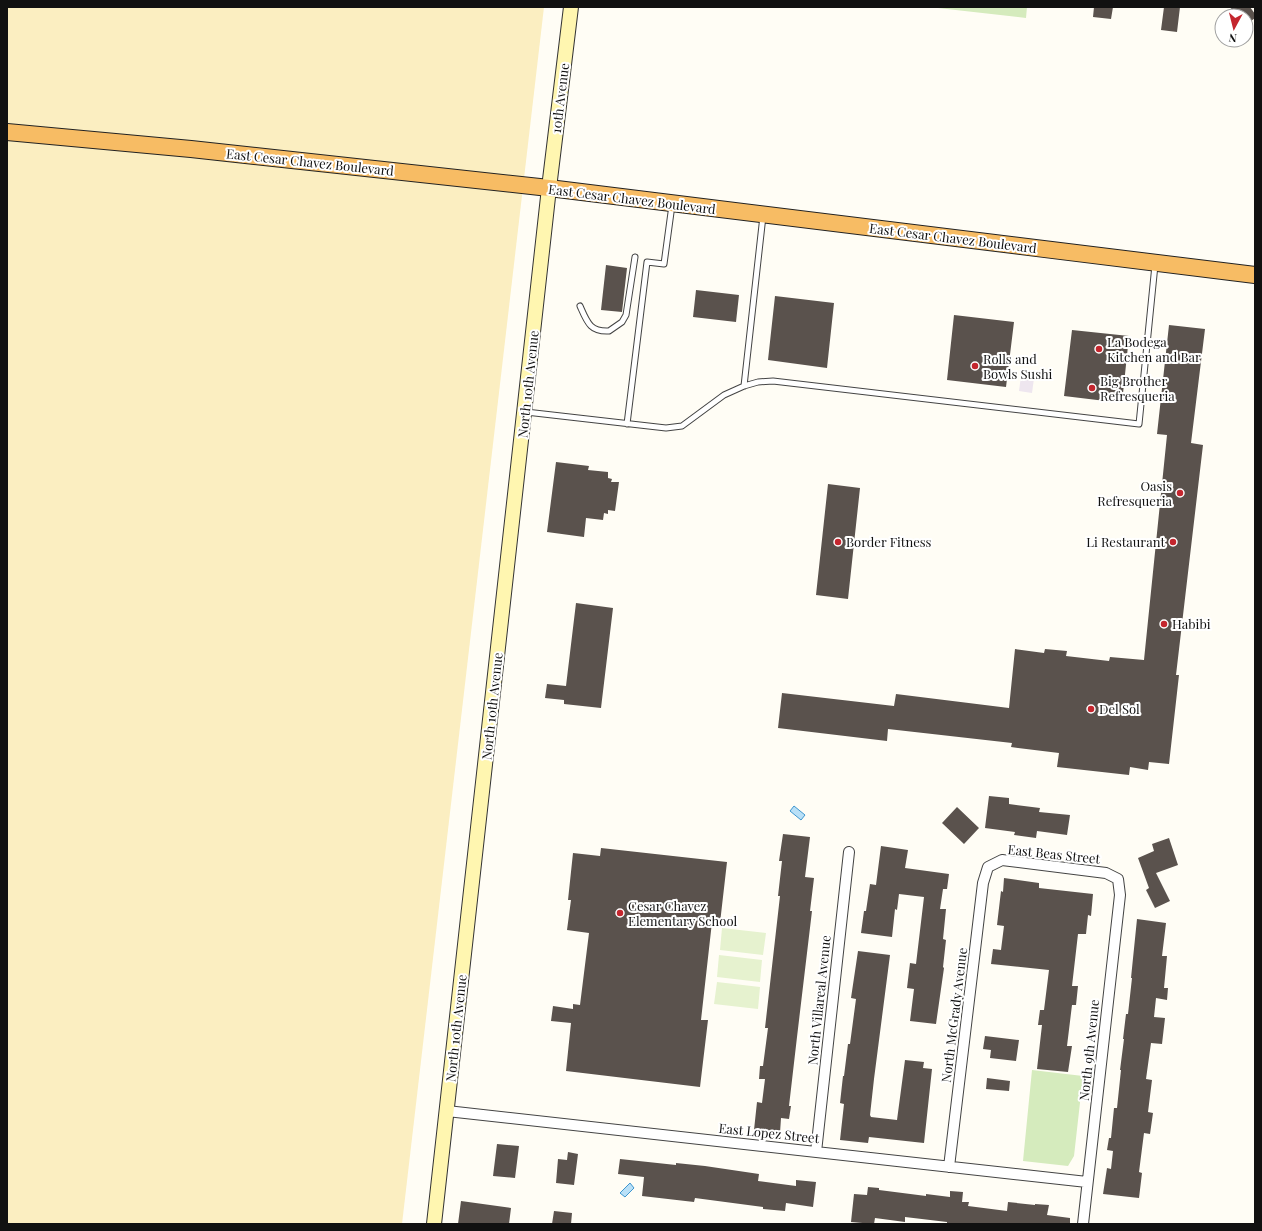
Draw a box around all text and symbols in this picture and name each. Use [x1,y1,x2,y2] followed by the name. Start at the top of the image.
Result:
[1214,8,1254,48] north arrow
[1228,30,1238,46] text: N
[547,61,572,134] street label: 10th Avenue
[225,144,395,179] street label: East Cesar Chavez Boulevard
[547,180,717,217] street label: East Cesar Chavez Boulevard
[868,219,1038,256] street label: East Cesar Chavez Boulevard
[513,329,542,438] street label: North 10th Avenue
[1107,333,1201,365] place label: La Bodega Kitchen and Bar
[1094,344,1104,354] marker: La Bodega Kitchen and Bar
[983,350,1053,382] place label: Rolls and Bowls Sushi
[970,361,980,371] marker: Rolls and Bowls Sushi
[1100,372,1175,404] place label: Big Brother Refresqueria
[1087,383,1097,393] marker: Big Brother Refresqueria
[1097,477,1173,509] place label: Oasis Refresqueria
[1175,488,1185,498] marker: Oasis Refresqueria
[846,533,932,550] place label: Border Fitness
[1086,533,1165,550] place label: Li Restaurant
[833,537,843,547] marker: Border Fitness
[1168,537,1178,547] marker: Li Restaurant
[1172,615,1211,632] place label: Habibi
[1159,619,1169,629] marker: Habibi
[477,651,506,760] street label: North 10th Avenue
[1099,700,1140,717] place label: Del Sol
[1086,704,1096,714] marker: Del Sol
[1007,840,1102,867] street label: East Beas Street
[628,897,737,929] place label: Cesar Chavez Elementary School
[615,908,625,918] marker: Cesar Chavez Elementary School
[803,934,834,1066] street label: North Villareal Avenue
[937,946,970,1083] street label: North McGrady Avenue
[441,973,470,1082] street label: North 10th Avenue
[1075,998,1102,1102] street label: North 9th Avenue
[718,1119,821,1146] street label: East Lopez Street

